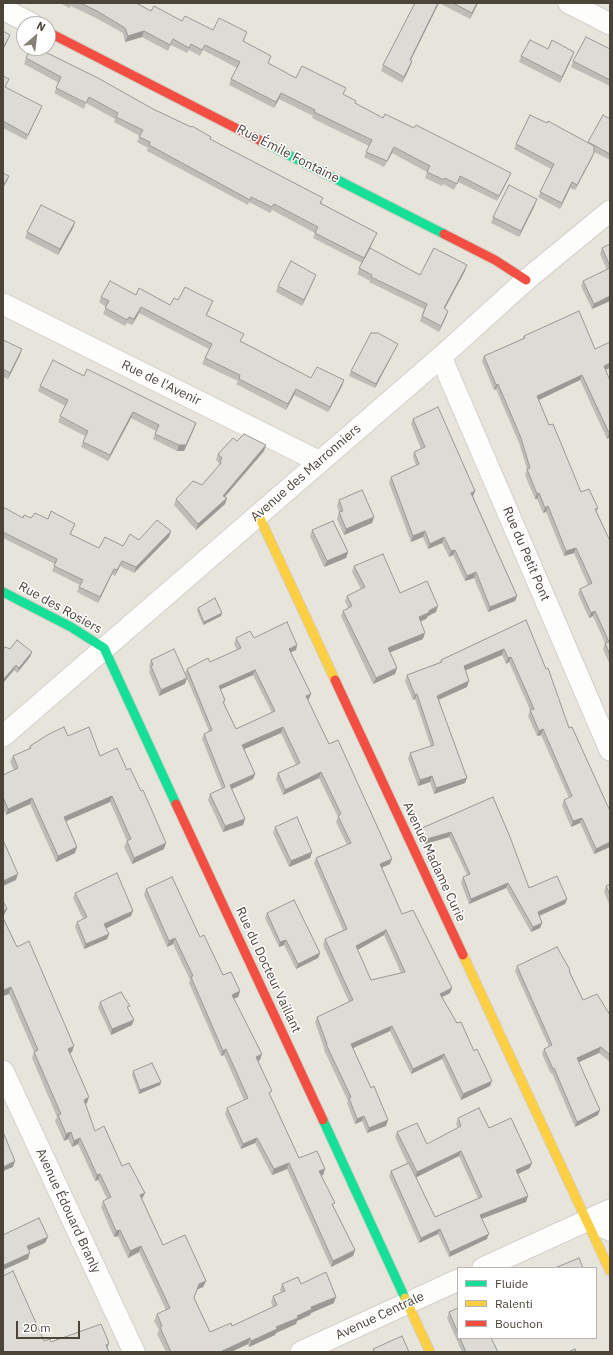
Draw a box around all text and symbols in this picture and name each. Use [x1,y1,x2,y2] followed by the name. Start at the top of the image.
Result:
[16,16,56,56] north arrow
[34,18,48,34] text: N
[234,121,342,187] street label: Rue Émile Fontaine
[119,357,203,409] street label: Rue de l'Avenir
[248,421,364,525] street label: Avenue des Marronniers
[499,504,553,604] street label: Rue du Petit Pont
[15,579,105,637] street label: Rue des Rosiers
[399,800,469,924] street label: Avenue Madame Curie
[232,905,304,1035] street label: Rue du Docteur Vaillant
[32,1146,104,1276] street label: Avenue Édouard Branly
[457,1267,597,1339] legend
[495,1276,528,1291] text: Fluide
[333,1289,427,1343] street label: Avenue Centrale
[495,1296,533,1311] text: Ralenti
[18,1313,82,1339] scale bar
[495,1316,543,1331] text: Bouchon
[23,1320,51,1335] text: 20 m

